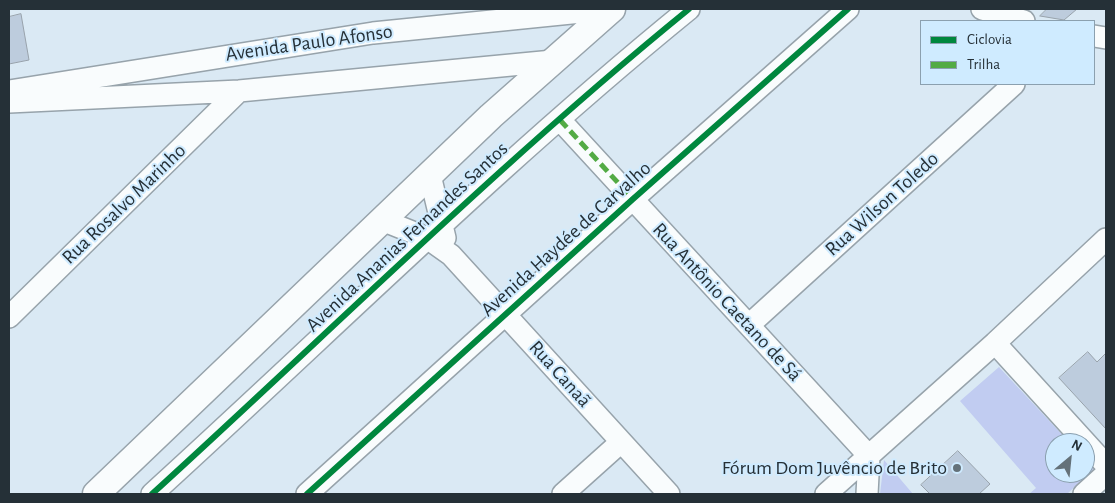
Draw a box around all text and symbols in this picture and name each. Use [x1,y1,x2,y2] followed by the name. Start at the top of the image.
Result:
[224,19,394,67] street label: Avenida Paulo Afonso
[920,20,1095,85] legend
[967,32,1012,47] text: Ciclovia
[967,57,1000,72] text: Trilha
[301,137,513,337] street label: Avenida Ananias Fernandes Santos
[57,139,191,269] street label: Rua Rosalvo Marinho
[820,147,944,261] street label: Rua Wilson Toledo
[476,156,656,322] street label: Avenida Haydée de Carvalho
[647,218,807,386] street label: Rua Antônio Caetano de Sá
[524,336,596,412] street label: Rua Canaã
[1045,433,1095,483] north arrow
[1069,437,1084,454] text: N
[722,456,947,480] place label: Fórum Dom Juvêncio de Brito
[951,462,963,474] marker: Fórum Dom Juvêncio de Brito

